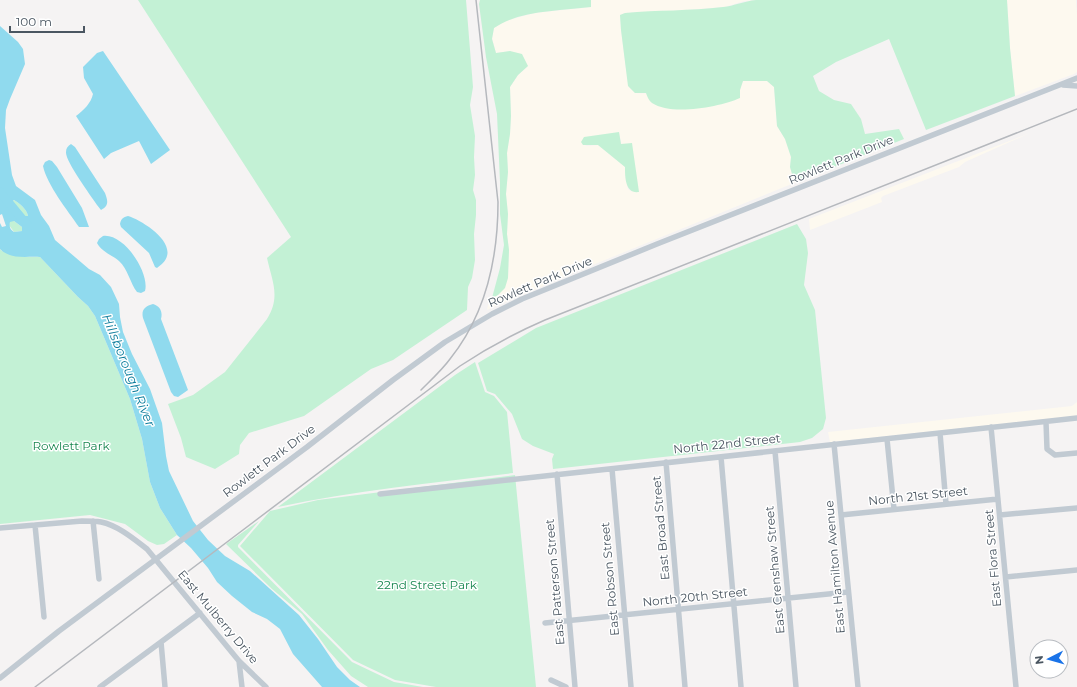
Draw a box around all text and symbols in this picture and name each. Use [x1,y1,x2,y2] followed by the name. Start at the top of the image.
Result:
[10,8,84,34] scale bar
[16,14,52,29] text: 100 m
[786,132,895,187] street label: Rowlett Park Drive
[485,253,594,310] street label: Rowlett Park Drive
[99,311,159,429] water label: Hillsborough River
[220,421,318,500] street label: Rowlett Park Drive
[673,430,781,457] street label: North 22nd Street
[32,438,110,453] park label: Rowlett Park
[648,475,673,581] street label: East Broad Street
[868,483,968,508] street label: North 21st Street
[821,500,848,634] street label: East Hamilton Avenue
[761,505,788,635] street label: East Crenshaw Street
[981,508,1004,608] street label: East Flora Street
[541,518,567,646] street label: East Patterson Street
[597,521,622,637] street label: East Robson Street
[175,567,262,667] street label: East Mulberry Drive
[377,577,478,592] park label: 22nd Street Park
[642,584,748,609] street label: North 20th Street
[1029,639,1069,679] north arrow
[1032,655,1046,665] text: N

